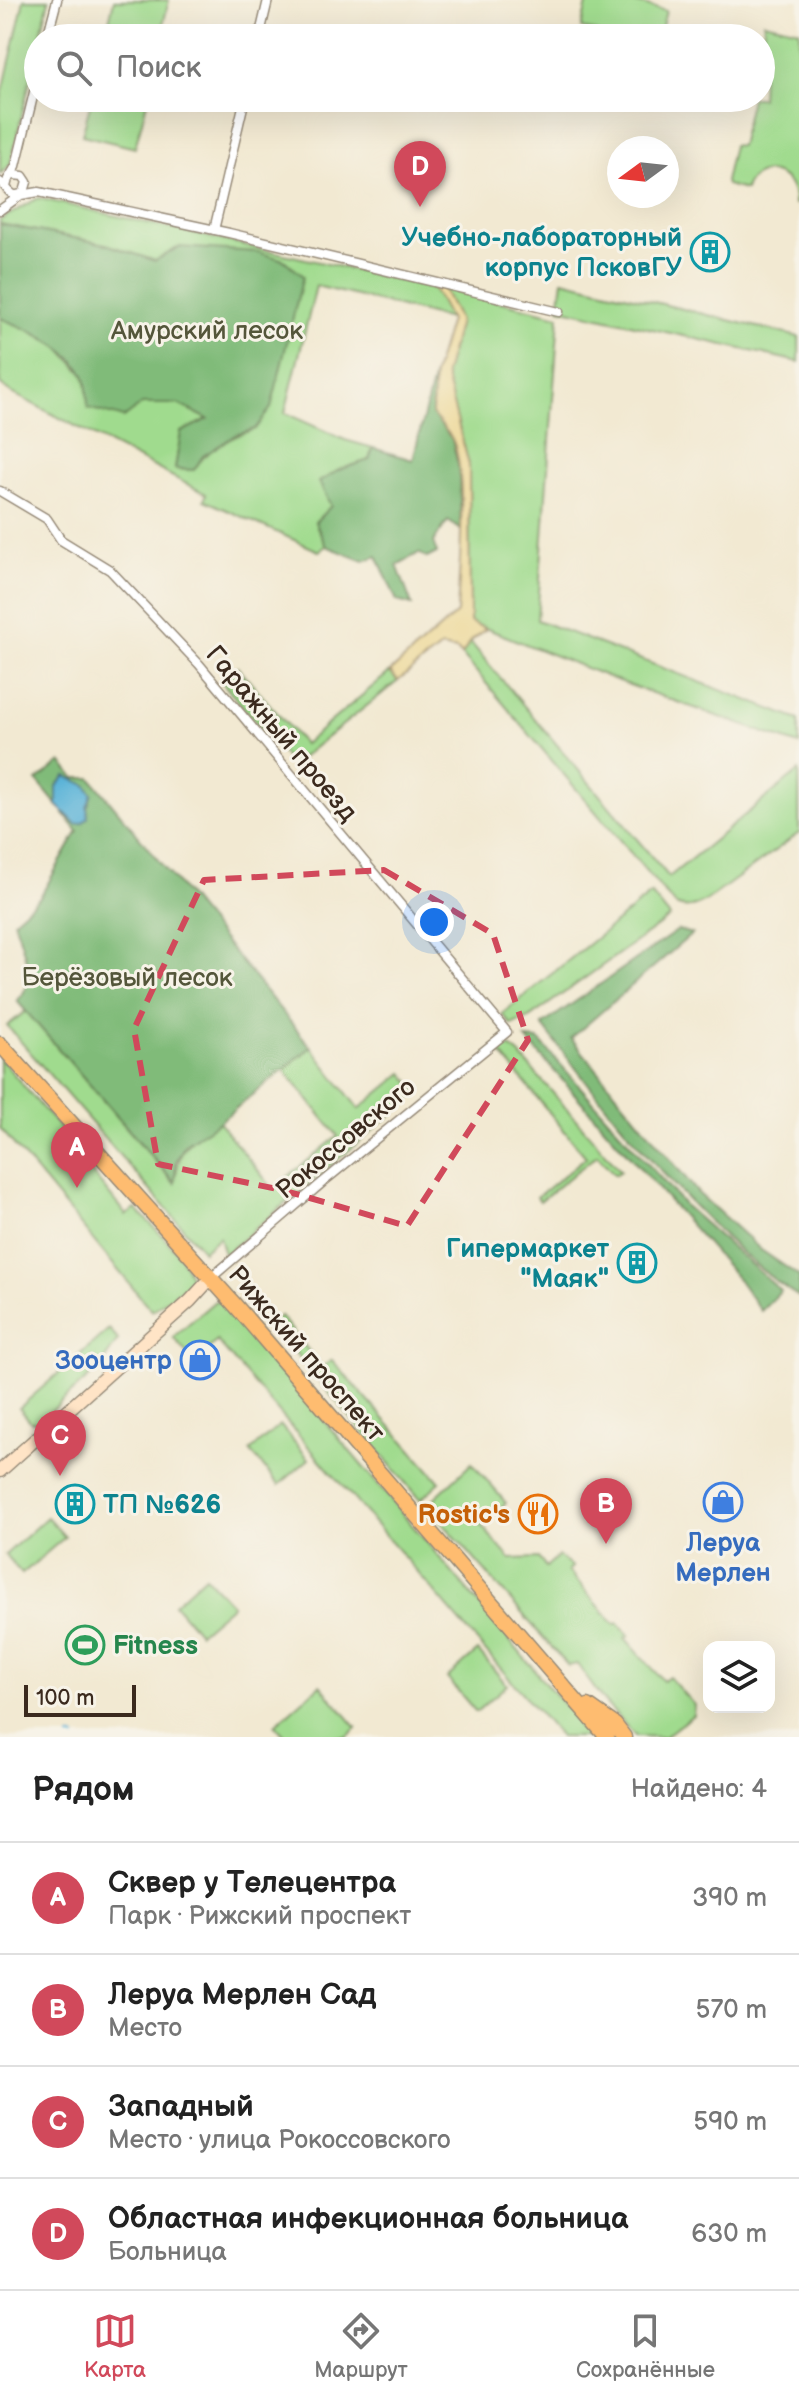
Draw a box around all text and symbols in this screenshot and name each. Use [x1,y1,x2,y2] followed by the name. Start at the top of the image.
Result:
[24,24,775,112] search box
[52,46,96,90] icon: search
[116,50,202,86] text: Поиск
[607,136,679,208] north arrow
[394,141,446,207] pin: D
[401,223,683,284] place label: Учебно-лабораторный корпус ПсковГУ
[689,231,731,273] building icon: Учебно-лабораторный корпус ПсковГУ
[110,316,303,347] park label: Амурский лесок
[199,640,363,828] street label: Гаражный проезд
[414,902,454,942] your location
[21,963,233,994] park label: Берёзовый лесок
[270,1072,422,1206] street label: Рокоссовского
[51,1122,103,1188] pin: A
[446,1234,610,1295] place label: Гипермаркет "Маяк"
[616,1242,658,1284] building icon: Гипермаркет "Маяк"
[221,1260,391,1448] street label: Рижский проспект
[179,1339,221,1381] shop icon: Зооцентр
[55,1346,173,1377] place label: Зооцентр
[34,1410,86,1476] pin: C
[580,1478,632,1544] pin: B
[702,1481,744,1523] shop icon: Леруа Мерлен
[54,1483,96,1525] building icon: ТП №626
[103,1490,221,1521] place label: ТП №626
[517,1493,559,1535] restaurant icon: Rostic's
[418,1500,510,1531] place label: Rostic's
[675,1528,771,1589] place label: Леруа Мерлен
[64,1624,106,1666] sports icon: Fitness
[113,1631,198,1662] place label: Fitness
[703,1641,775,1713] map controls
[703,1641,775,1713] button: layers
[24,1681,136,1717] scale bar
[36,1685,95,1712] text: 100 m
[32,1769,134,1810] text: Рядом
[631,1774,767,1805] text: Найдено: 4
[108,1865,396,1901] text: Сквер у Телецентра
[50,1883,66,1914] text: A
[692,1883,767,1914] text: 390 m
[108,1901,411,1932] text: Парк · Рижский проспект
[108,1977,376,2013] text: Леруа Мерлен Сад
[49,1995,67,2026] text: B
[696,1995,767,2026] text: 570 m
[108,2013,182,2044] text: Место
[108,2089,254,2125] text: Западный
[49,2107,67,2138] text: C
[693,2107,767,2138] text: 590 m
[108,2125,451,2156] text: Место · улица Рокоссовского
[108,2201,628,2237] text: Областная инфекционная больница
[49,2219,67,2250] text: D
[691,2219,767,2250] text: 630 m
[108,2237,227,2268] text: Больница
[84,2309,146,2384] tab: Карта
[314,2309,408,2384] tab: Маршрут
[576,2309,715,2384] tab: Сохранённые

